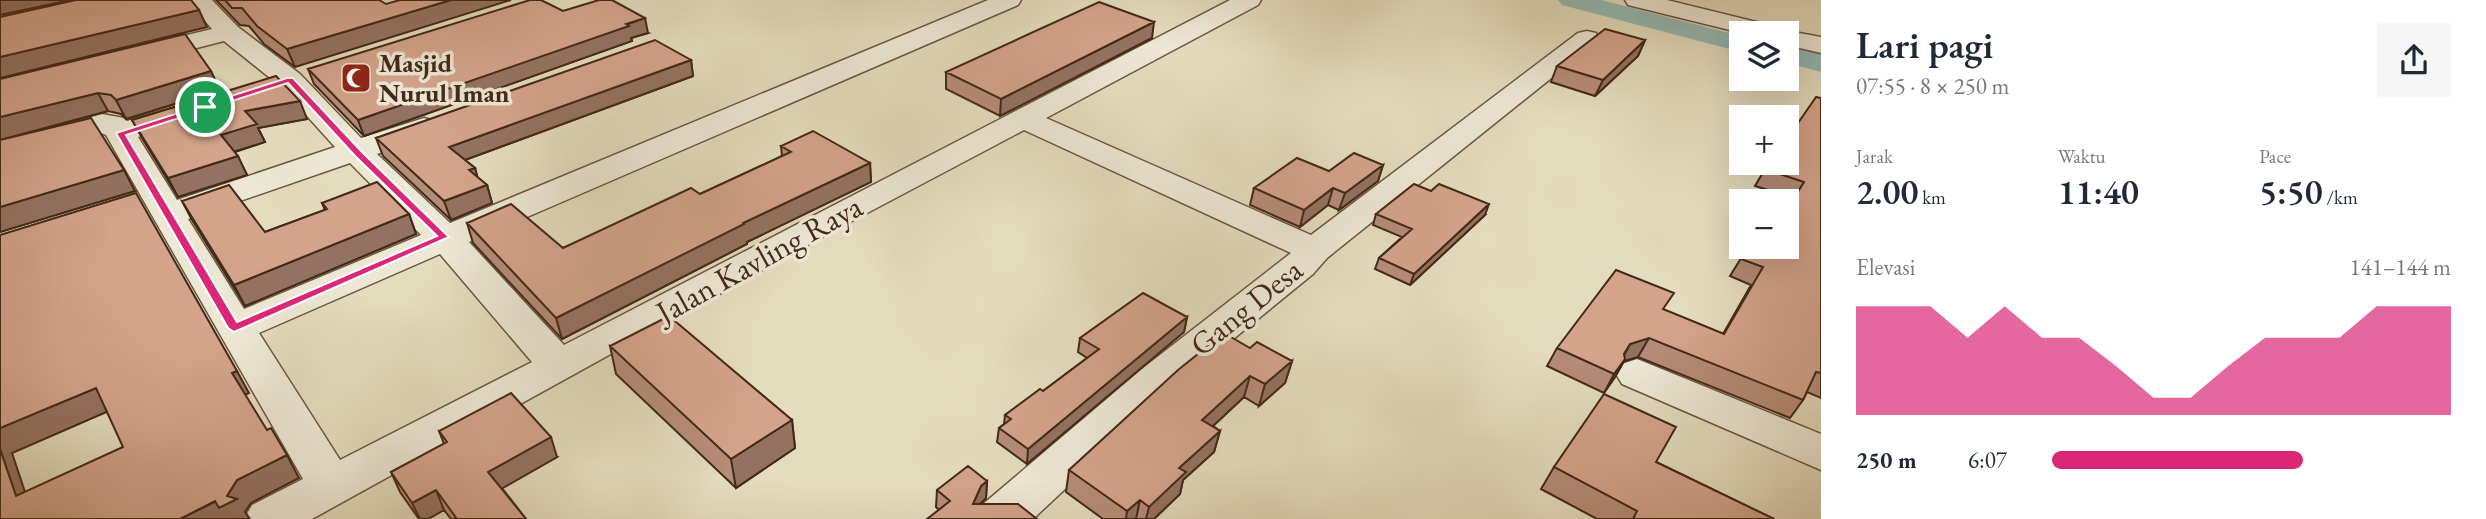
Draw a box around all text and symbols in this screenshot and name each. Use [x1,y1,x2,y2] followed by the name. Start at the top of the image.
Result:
[1856,20,1993,69] text: Lari pagi
[1729,21,1799,259] map controls
[1729,21,1799,91] button: layers
[2377,23,2451,97] button: share
[379,46,510,110] place label: Masjid Nurul Iman
[339,61,373,95] mosque icon: Masjid Nurul Iman
[1856,71,2009,101] text: 07:55 · 8 × 250 m
[175,77,235,137] pin
[186,88,224,126] icon: arrive
[1729,105,1799,175] button: +
[1856,144,1893,169] text: Jarak
[2058,144,2106,169] text: Waktu
[2259,144,2291,169] text: Pace
[1856,169,1918,214] text: 2.00
[2058,169,2139,214] text: 11:40
[2259,169,2323,214] text: 5:50
[646,185,870,334] street label: Jalan Kavling Raya
[1918,185,1946,210] text: km
[2323,185,2358,210] text: /km
[1729,189,1799,259] button: −
[1181,249,1311,365] street label: Gang Desa
[1856,252,1915,282] text: Elevasi
[2350,252,2451,282] text: 141–144 m
[1856,445,1917,475] text: 250 m
[1968,445,2007,475] text: 6:07

